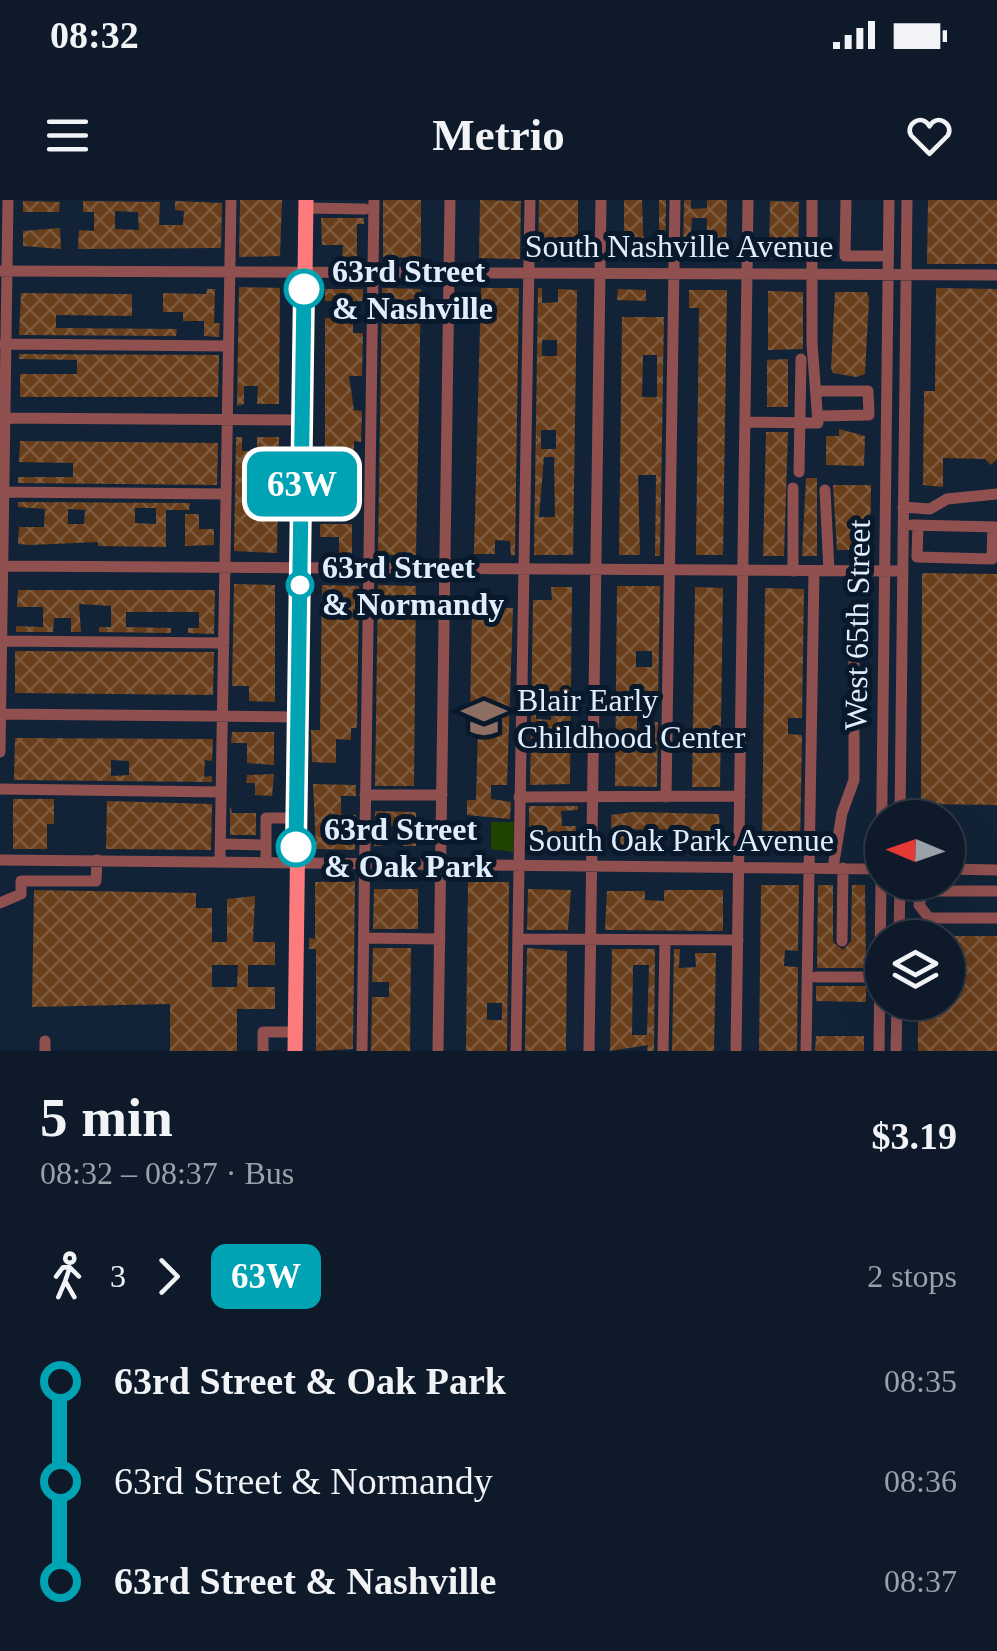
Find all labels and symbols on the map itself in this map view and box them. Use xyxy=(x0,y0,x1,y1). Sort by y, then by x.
street label: South Nashville Avenue xyxy=(525,228,833,264)
place label: 63rd Street & Nashville xyxy=(332,253,493,326)
marker: 63rd Street & Nashville xyxy=(285,270,323,308)
line badge: 63W xyxy=(244,452,360,516)
street label: West 65th Street xyxy=(837,519,877,731)
place label: 63rd Street & Normandy xyxy=(322,549,504,622)
marker: 63rd Street & Normandy xyxy=(287,572,313,598)
place label: Blair Early Childhood Center xyxy=(517,682,746,755)
school or university icon: Blair Early Childhood Center xyxy=(460,694,508,742)
north arrow xyxy=(865,800,965,900)
place label: 63rd Street & Oak Park xyxy=(324,811,493,884)
street label: South Oak Park Avenue xyxy=(528,822,834,858)
marker: 63rd Street & Oak Park xyxy=(277,828,315,866)

